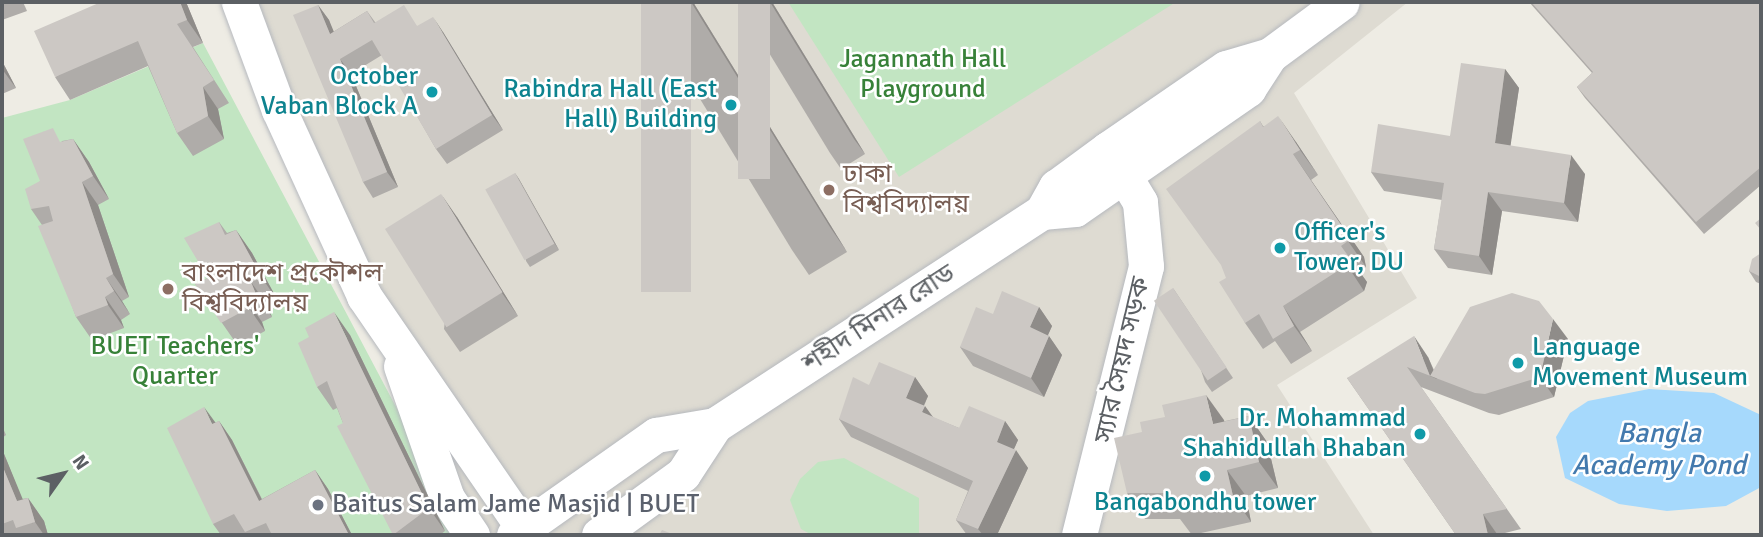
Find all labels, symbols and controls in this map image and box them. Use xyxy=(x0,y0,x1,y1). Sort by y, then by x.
park label: Jagannath Hall Playground xyxy=(840,44,1006,106)
place label: October Vaban Block A xyxy=(261,61,418,122)
place label: Rabindra Hall (East Hall) Building xyxy=(503,74,717,136)
marker: October Vaban Block A xyxy=(424,84,440,100)
marker: Rabindra Hall (East Hall) Building xyxy=(723,97,739,113)
place label: ঢাকা বিশ্ববিদ্যালয় xyxy=(843,159,969,220)
marker: ঢাকা বিশ্ববিদ্যালয় xyxy=(821,182,837,198)
place label: Officer's Tower, DU xyxy=(1294,217,1404,278)
marker: Officer's Tower, DU xyxy=(1272,240,1288,256)
place label: বাংলাদেশ প্রকৌশল বিশ্ববিদ্যালয় xyxy=(182,258,383,320)
street label: শহীদ মিনার রোড xyxy=(797,258,961,380)
street label: স্যার সৈয়দ সড়ক xyxy=(1089,274,1157,446)
marker: বাংলাদেশ প্রকৌশল বিশ্ববিদ্যালয় xyxy=(160,281,176,297)
park label: BUET Teachers' Quarter xyxy=(91,331,259,392)
place label: Language Movement Museum xyxy=(1532,332,1748,394)
marker: Language Movement Museum xyxy=(1510,355,1526,371)
place label: Dr. Mohammad Shahidullah Bhaban xyxy=(1183,403,1406,464)
water label: Bangla Academy Pond xyxy=(1572,416,1746,482)
marker: Dr. Mohammad Shahidullah Bhaban xyxy=(1412,426,1428,442)
north arrow xyxy=(28,439,98,509)
text: N xyxy=(67,450,94,474)
marker: Bangabondhu tower xyxy=(1197,468,1213,484)
place label: Bangabondhu tower xyxy=(1094,487,1316,519)
place label: Baitus Salam Jame Masjid | BUET xyxy=(332,489,699,521)
marker: Baitus Salam Jame Masjid | BUET xyxy=(310,497,326,513)

